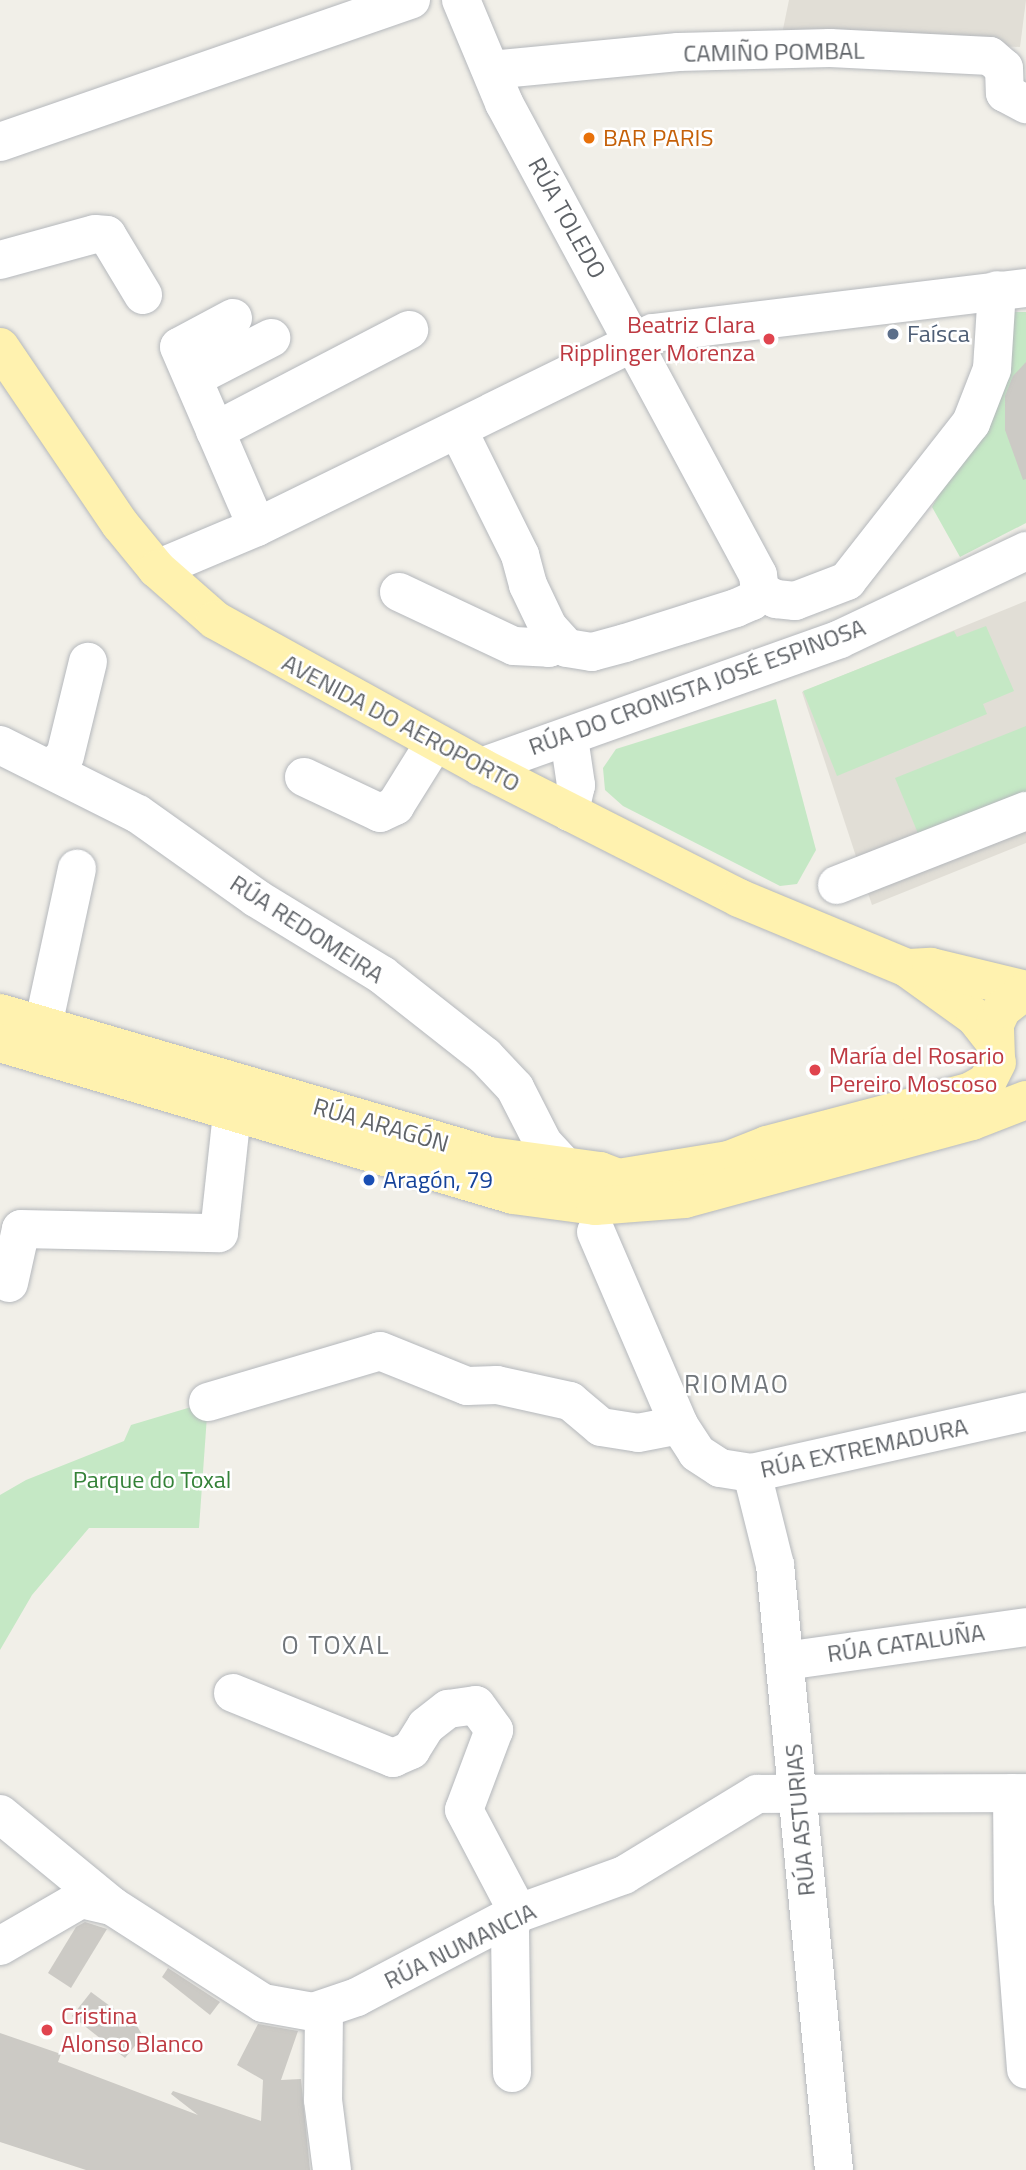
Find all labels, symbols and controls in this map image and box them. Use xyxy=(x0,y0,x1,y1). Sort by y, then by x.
street label: CAMIÑO POMBAL xyxy=(683,36,865,68)
place label: BAR PARIS xyxy=(603,124,713,152)
marker: BAR PARIS xyxy=(581,130,597,146)
street label: RÚA TOLEDO xyxy=(522,153,612,283)
place label: Beatriz Clara Ripplinger Morenza xyxy=(559,311,755,367)
place label: Faísca xyxy=(907,320,970,348)
marker: Faísca xyxy=(885,326,901,342)
marker: Beatriz Clara Ripplinger Morenza xyxy=(761,331,777,347)
street label: RÚA DO CRONISTA JOSÉ ESPINOSA xyxy=(525,613,869,761)
street label: AVENIDA DO AEROPORTO xyxy=(277,648,525,798)
street label: RÚA REDOMEIRA xyxy=(225,869,389,989)
place label: María del Rosario Pereiro Moscoso xyxy=(829,1042,1004,1098)
marker: María del Rosario Pereiro Moscoso xyxy=(807,1062,823,1078)
street label: RÚA ARAGÓN xyxy=(310,1092,452,1158)
place label: Aragón, 79 xyxy=(383,1166,493,1194)
marker: Aragón, 79 xyxy=(361,1172,377,1188)
district label: RIOMAO xyxy=(685,1368,789,1400)
street label: RÚA EXTREMADURA xyxy=(758,1412,970,1484)
park label: Parque do Toxal xyxy=(73,1466,231,1494)
street label: RÚA CATALUÑA xyxy=(825,1618,987,1668)
district label: O TOXAL xyxy=(282,1629,390,1661)
street label: RÚA ASTURIAS xyxy=(779,1743,821,1897)
street label: RÚA NUMANCIA xyxy=(379,1897,541,1995)
place label: Cristina Alonso Blanco xyxy=(61,2002,204,2058)
marker: Cristina Alonso Blanco xyxy=(39,2022,55,2038)

